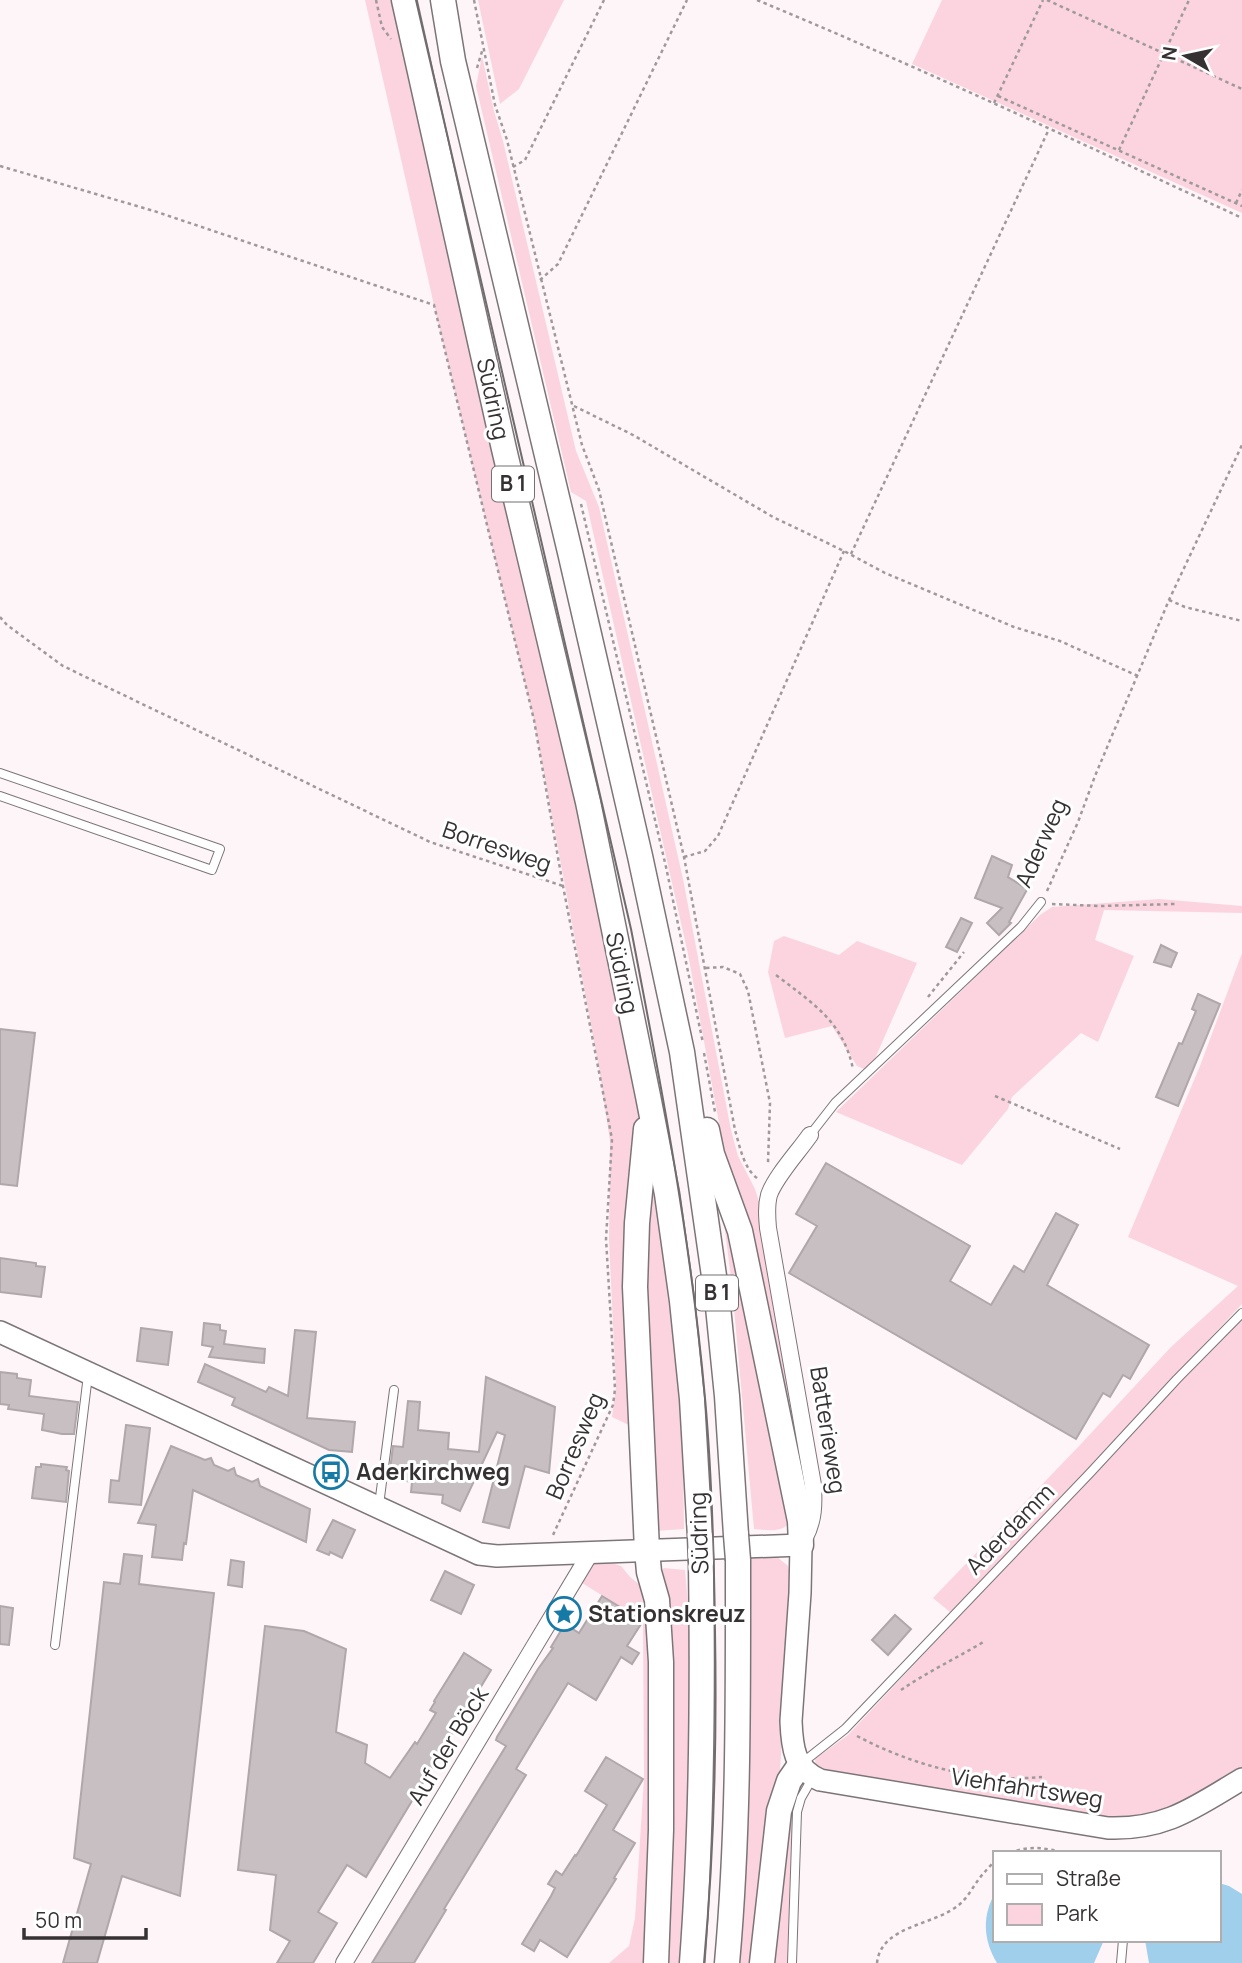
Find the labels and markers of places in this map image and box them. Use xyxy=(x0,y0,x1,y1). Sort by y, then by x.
bus stop icon: Aderkirchweg xyxy=(312,1453,350,1491)
place label: Aderkirchweg xyxy=(356,1455,510,1487)
place icon: Stationskreuz xyxy=(545,1595,583,1633)
place label: Stationskreuz xyxy=(588,1597,746,1629)

